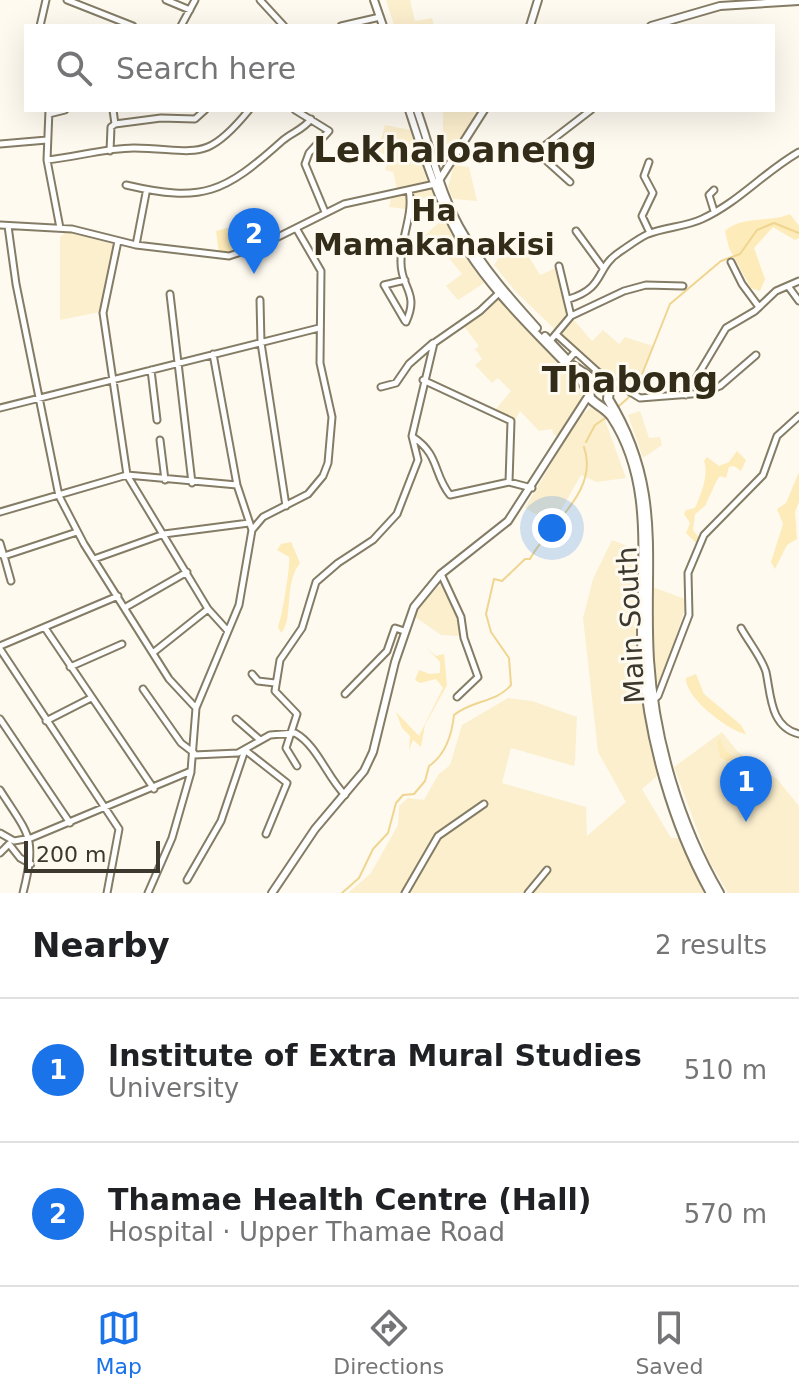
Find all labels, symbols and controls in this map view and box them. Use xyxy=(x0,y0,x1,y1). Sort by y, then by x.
search box xyxy=(24,24,775,112)
icon: search xyxy=(52,46,96,90)
text: Search here xyxy=(116,51,296,86)
district label: Lekhaloaneng xyxy=(313,129,597,170)
district label: Ha Mamakanakisi xyxy=(313,193,555,262)
pin: 2 xyxy=(228,208,280,274)
district label: Thabong xyxy=(542,359,718,400)
your location xyxy=(532,508,572,548)
street label: Main South xyxy=(610,546,652,704)
pin: 1 xyxy=(720,756,772,822)
scale bar xyxy=(24,837,160,873)
text: 200 m xyxy=(36,842,106,867)
text: Nearby xyxy=(32,925,170,965)
text: 2 results xyxy=(655,930,767,960)
text: Institute of Extra Mural Studies xyxy=(108,1038,642,1073)
text: 1 xyxy=(49,1055,67,1085)
text: 510 m xyxy=(684,1055,767,1085)
text: University xyxy=(108,1073,239,1103)
text: Thamae Health Centre (Hall) xyxy=(108,1182,591,1217)
text: 2 xyxy=(49,1199,67,1229)
text: 570 m xyxy=(684,1199,767,1229)
text: Hospital · Upper Thamae Road xyxy=(108,1217,505,1247)
tab: Map xyxy=(96,1306,142,1379)
tab: Directions xyxy=(333,1306,444,1379)
tab: Saved xyxy=(635,1306,703,1379)

